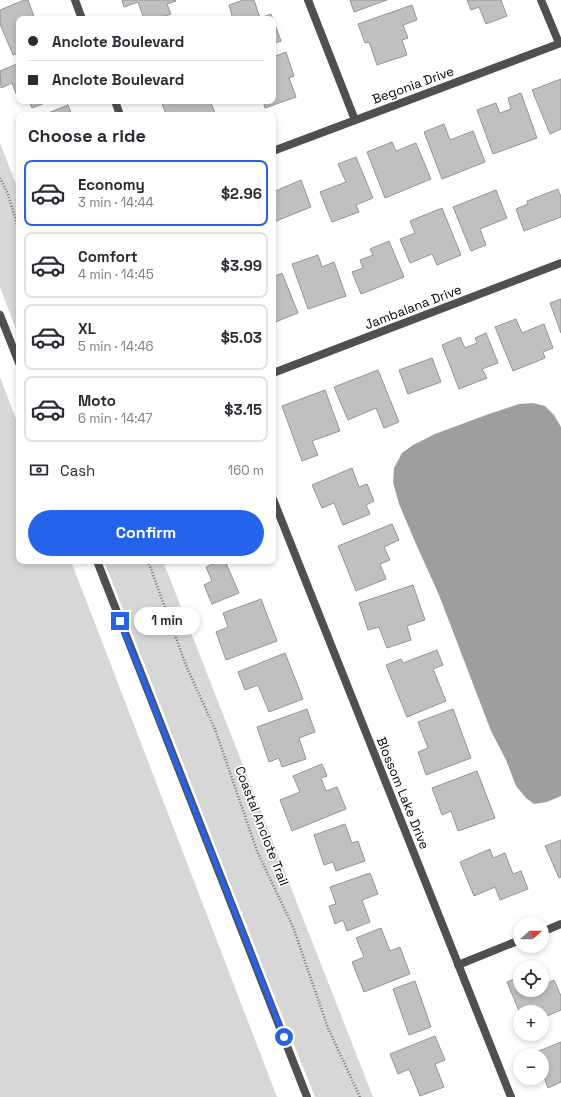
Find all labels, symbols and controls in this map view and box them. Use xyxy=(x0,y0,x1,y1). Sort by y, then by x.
text: Anclote Boulevard xyxy=(52,32,184,51)
street label: Begonia Drive xyxy=(370,62,456,108)
text: Anclote Boulevard xyxy=(52,70,184,89)
text: Choose a ride xyxy=(28,124,146,147)
icon: car xyxy=(30,175,66,211)
text: Economy xyxy=(78,175,145,194)
text: $2.96 xyxy=(221,184,262,203)
text: 3 min · 14:44 xyxy=(78,194,154,211)
icon: car xyxy=(30,247,66,283)
text: Comfort xyxy=(78,247,138,266)
text: $3.99 xyxy=(221,256,262,275)
text: 4 min · 14:45 xyxy=(78,266,154,283)
street label: Jambalana Drive xyxy=(362,281,464,333)
icon: car xyxy=(30,319,66,355)
text: XL xyxy=(78,319,96,338)
text: $5.03 xyxy=(221,328,262,347)
text: 5 min · 14:46 xyxy=(78,338,154,355)
icon: car xyxy=(30,391,66,427)
text: Moto xyxy=(78,391,116,410)
text: $3.15 xyxy=(224,400,262,419)
text: 6 min · 14:47 xyxy=(78,410,153,427)
icon: cash xyxy=(28,459,50,481)
text: Cash xyxy=(60,461,95,480)
text: 160 m xyxy=(228,462,264,479)
button: Confirm xyxy=(28,510,264,556)
callout: 1 min xyxy=(134,607,200,635)
route end xyxy=(111,612,129,630)
text: 1 min xyxy=(151,612,183,629)
street label: Blossom Lake Drive xyxy=(373,734,433,852)
street label: Coastal Anclote Trail xyxy=(231,764,293,888)
north arrow xyxy=(513,917,549,953)
map controls xyxy=(513,917,549,1085)
button: locate xyxy=(513,961,549,997)
button: + xyxy=(513,1005,549,1041)
route start xyxy=(275,1028,293,1046)
button: − xyxy=(513,1049,549,1085)

